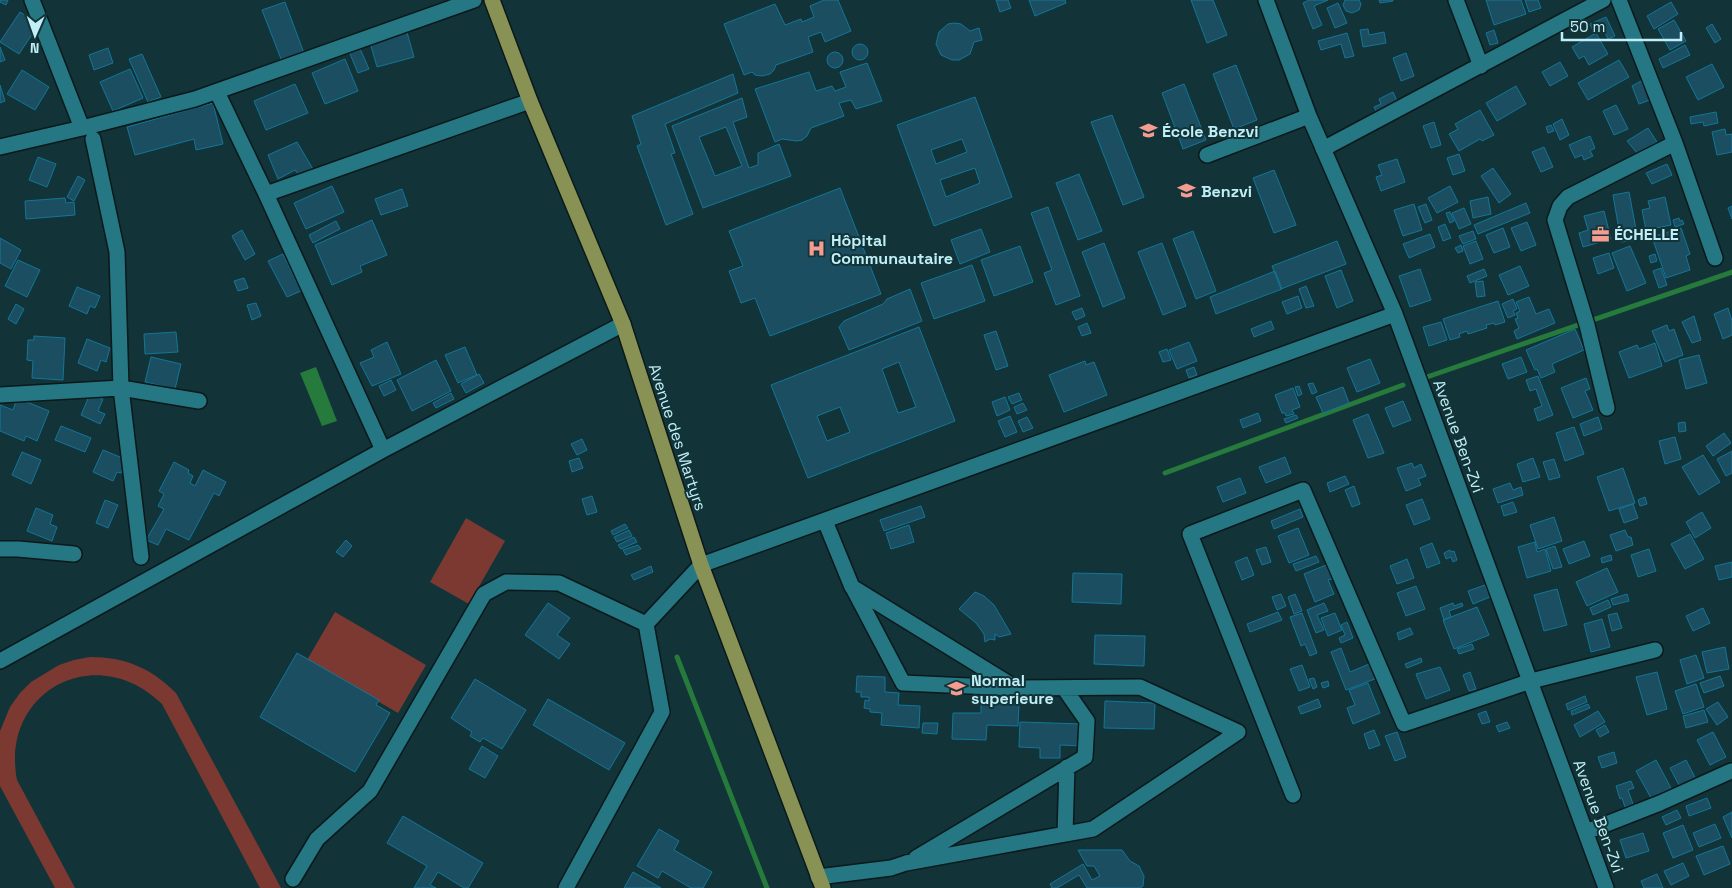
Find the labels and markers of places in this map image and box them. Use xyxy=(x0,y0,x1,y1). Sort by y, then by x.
school or university icon: École Benzvi xyxy=(1138,121,1158,141)
place label: École Benzvi xyxy=(1162,121,1259,142)
school or university icon: Benzvi xyxy=(1177,181,1197,201)
place label: Benzvi xyxy=(1201,181,1252,202)
office icon: ÉCHELLE xyxy=(1590,224,1610,244)
place label: ÉCHELLE xyxy=(1614,224,1679,245)
place label: Hôpital Communautaire xyxy=(831,230,953,269)
hospital icon: Hôpital Communautaire xyxy=(807,239,827,259)
place label: Normal superieure xyxy=(971,670,1054,709)
school or university icon: Normal superieure xyxy=(947,679,967,699)

